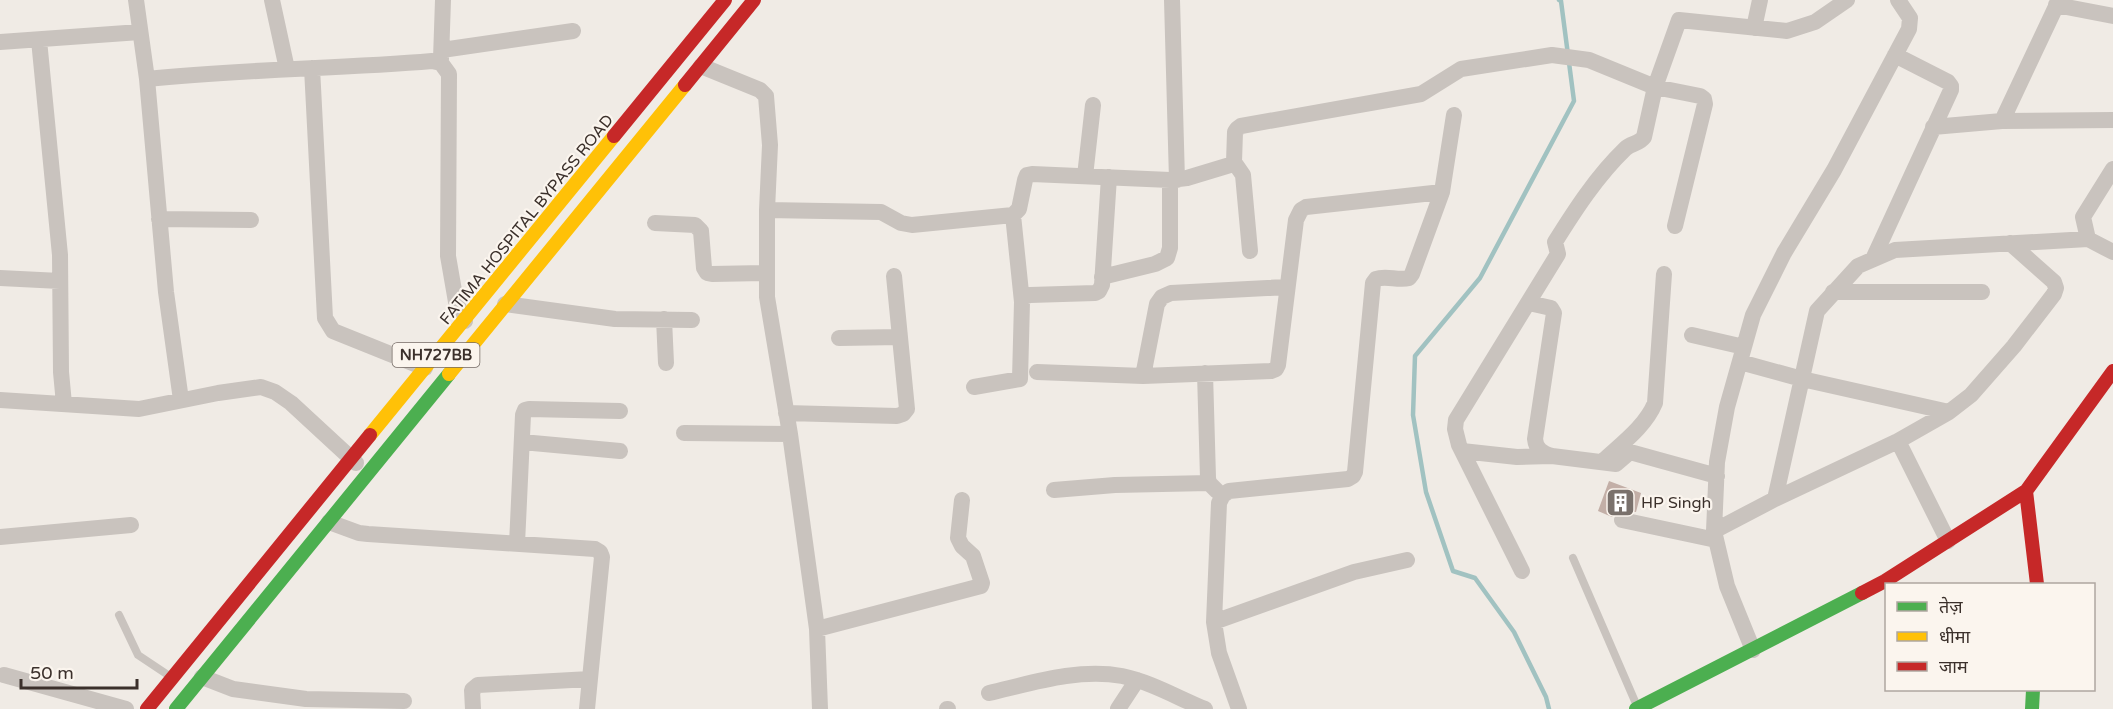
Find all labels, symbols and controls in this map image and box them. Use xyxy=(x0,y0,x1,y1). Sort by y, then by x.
street label: FATIMA HOSPITAL BYPASS ROAD xyxy=(436,110,618,329)
road number: NH727BB xyxy=(392,343,480,367)
building icon: HP Singh xyxy=(1604,486,1636,518)
place label: HP Singh xyxy=(1641,493,1711,513)
legend xyxy=(1885,583,2095,691)
text: तेज़ xyxy=(1939,596,1963,618)
text: धीमा xyxy=(1939,626,1970,648)
scale bar xyxy=(21,652,136,690)
text: जाम xyxy=(1939,656,1969,678)
text: 50 m xyxy=(30,662,74,684)

